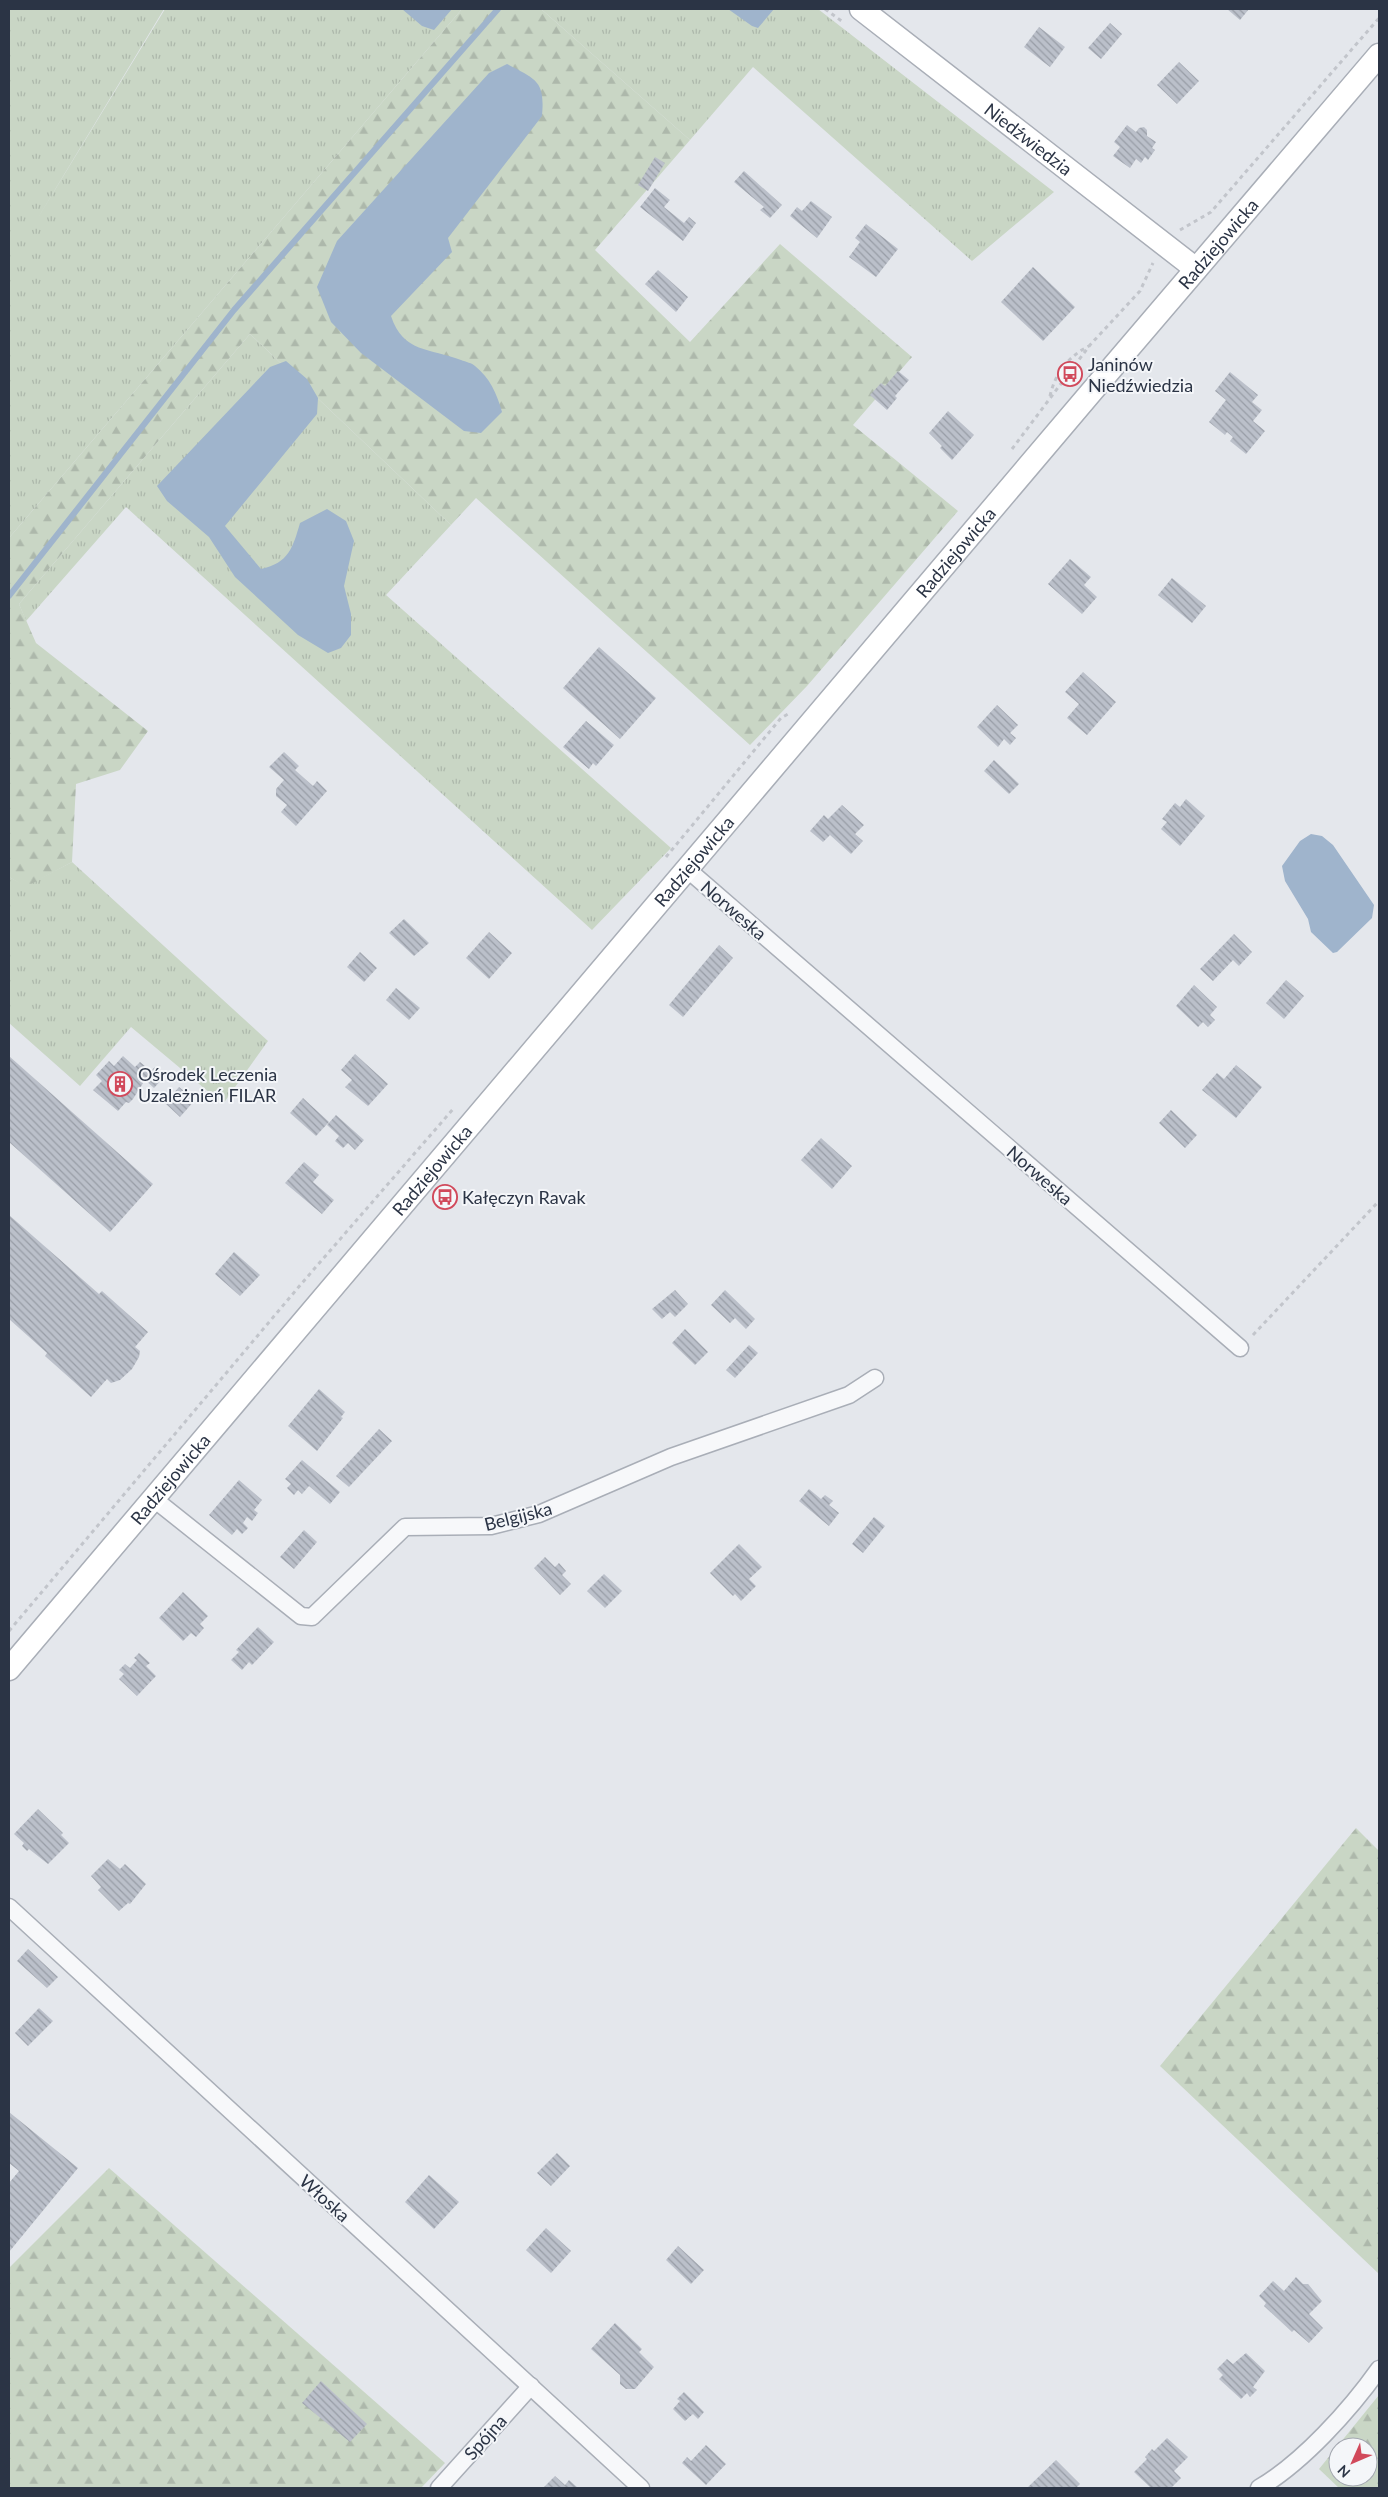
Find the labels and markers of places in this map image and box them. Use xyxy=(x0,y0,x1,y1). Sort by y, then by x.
place label: Janinów Niedźwiedzia xyxy=(1088,353,1193,396)
bus stop icon: Janinów Niedźwiedzia xyxy=(1057,361,1083,387)
place label: Ośrodek Leczenia Uzależnień FILAR xyxy=(138,1063,277,1106)
building icon: Ośrodek Leczenia Uzależnień FILAR xyxy=(107,1071,133,1097)
bus stop icon: Kałęczyn Ravak xyxy=(432,1184,458,1210)
place label: Kałęczyn Ravak xyxy=(462,1186,586,1208)

